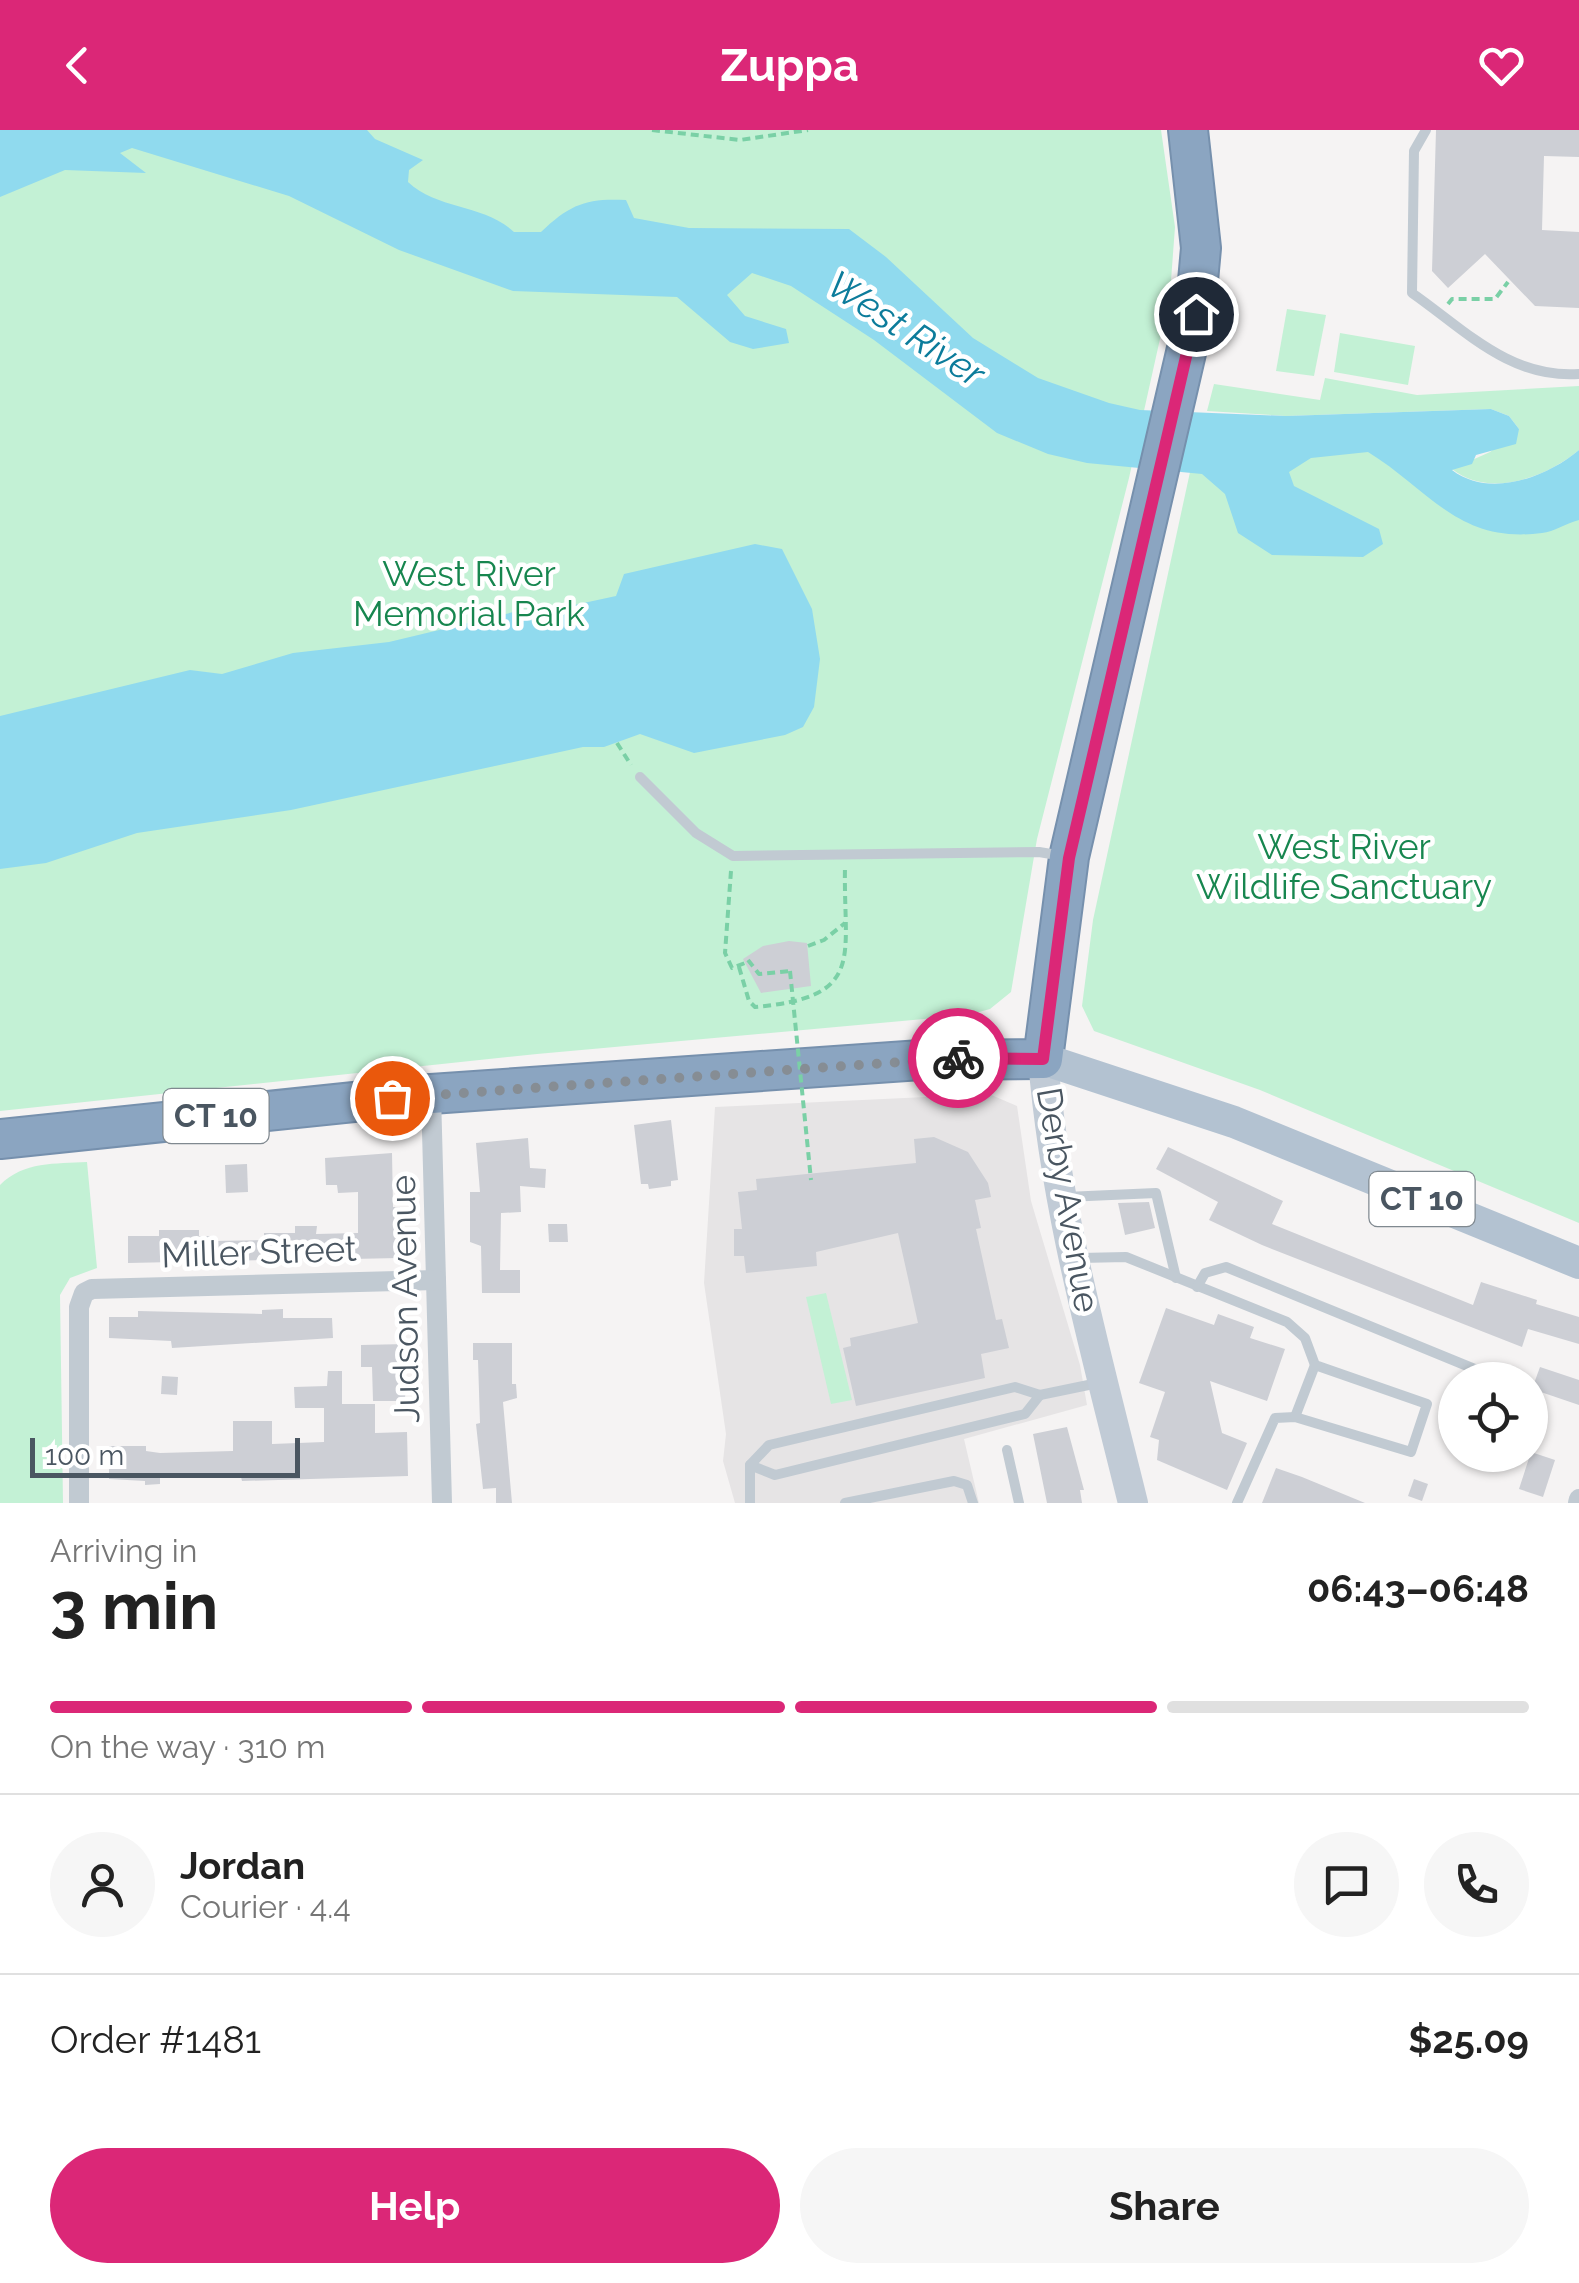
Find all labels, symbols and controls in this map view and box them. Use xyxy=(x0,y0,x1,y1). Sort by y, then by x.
icon: back xyxy=(50,38,105,93)
icon: heart xyxy=(1474,38,1529,93)
text: Zuppa xyxy=(720,39,859,92)
water label: West River xyxy=(819,261,995,397)
pin xyxy=(1154,272,1239,357)
icon: home xyxy=(1169,287,1224,342)
park label: West River Memorial Park xyxy=(353,553,585,634)
park label: West River Wildlife Sanctuary xyxy=(1196,826,1492,907)
courier xyxy=(908,1008,1008,1108)
icon: bike xyxy=(931,1031,986,1086)
pin xyxy=(350,1056,435,1141)
icon: bag xyxy=(365,1071,420,1126)
street label: Derby Avenue xyxy=(1029,1084,1108,1316)
road number: CT 10 xyxy=(164,1089,268,1143)
road number: CT 10 xyxy=(1370,1172,1474,1226)
street label: Judson Avenue xyxy=(382,1175,427,1423)
street label: Miller Street xyxy=(161,1228,358,1275)
map controls xyxy=(1438,1362,1548,1472)
button: locate xyxy=(1438,1362,1548,1472)
scale bar xyxy=(30,1433,300,1478)
text: 100 m xyxy=(45,1439,124,1472)
text: Arriving in xyxy=(50,1532,197,1569)
text: 06:43–06:48 xyxy=(1307,1566,1529,1611)
text: 3 min xyxy=(50,1568,218,1644)
text: On the way · 310 m xyxy=(50,1728,326,1765)
button: person xyxy=(50,1832,155,1937)
button: chat xyxy=(1294,1832,1399,1937)
button: phone xyxy=(1424,1832,1529,1937)
text: Jordan xyxy=(180,1843,305,1888)
text: Courier · 4.4 xyxy=(180,1888,351,1925)
text: Order #1481 xyxy=(50,2017,261,2062)
text: $25.09 xyxy=(1408,2017,1529,2062)
button: Help xyxy=(50,2148,780,2263)
button: Share xyxy=(800,2148,1529,2263)

